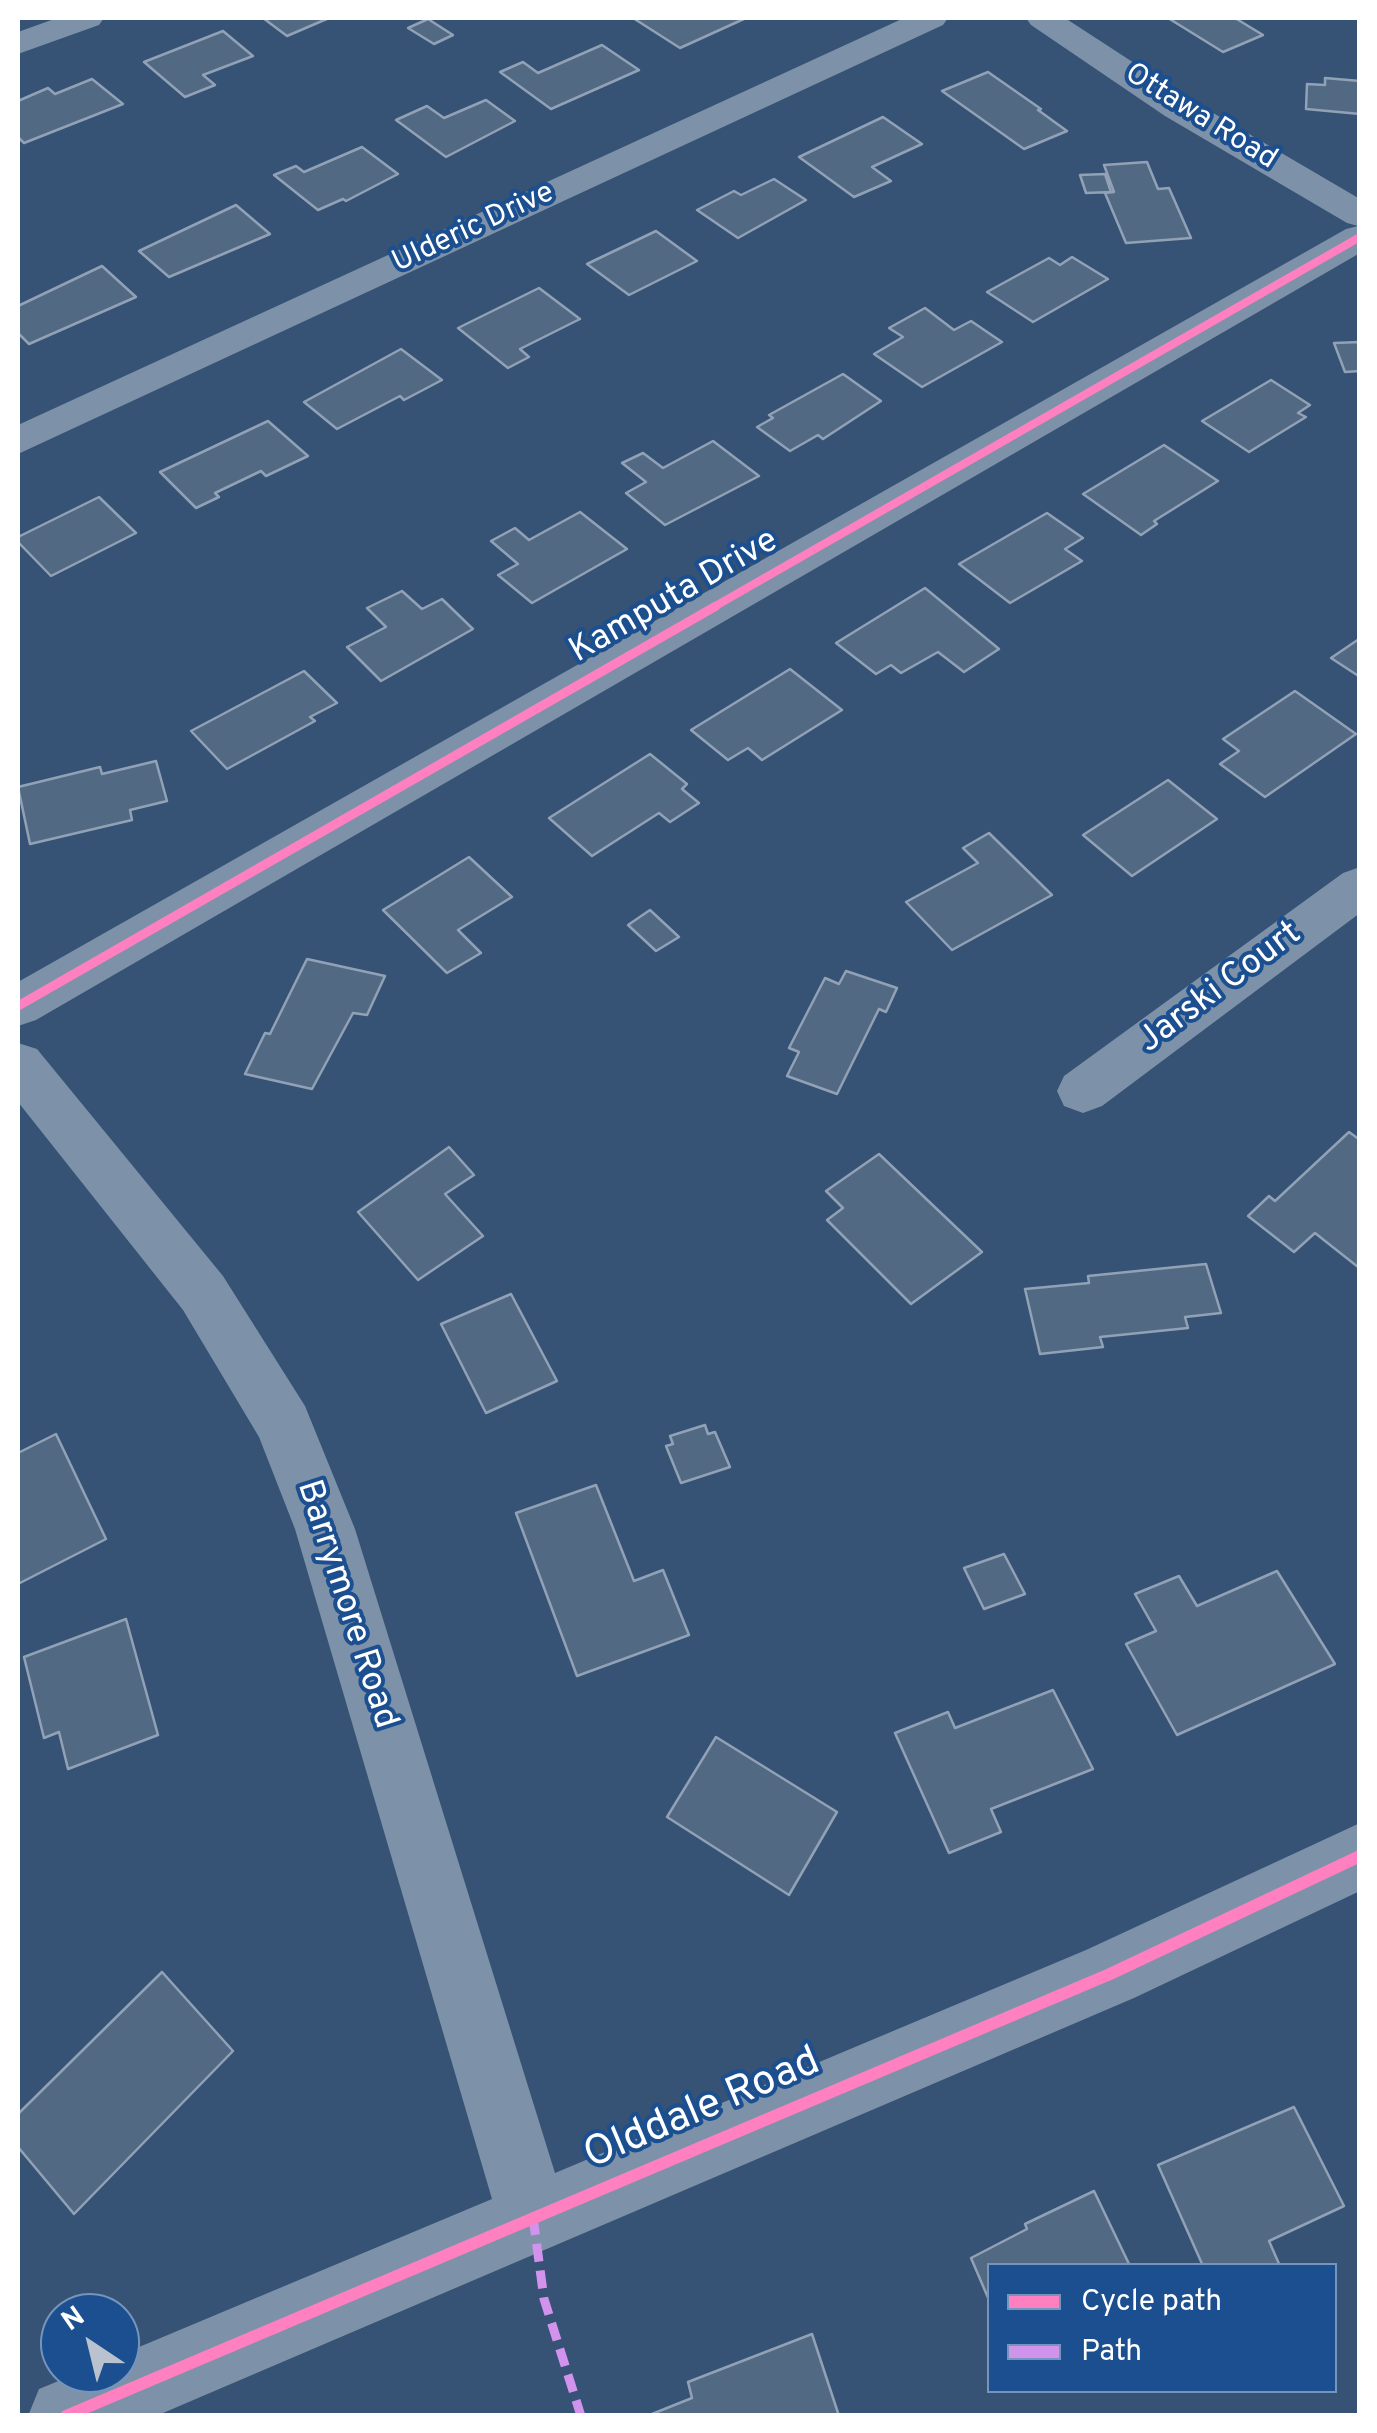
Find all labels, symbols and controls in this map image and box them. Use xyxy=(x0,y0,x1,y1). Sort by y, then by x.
street label: Ottawa Road xyxy=(1117,57,1283,179)
street label: Ulderic Drive xyxy=(388,176,560,282)
street label: Kamputa Drive xyxy=(563,521,787,675)
street label: Jarski Court xyxy=(1131,914,1311,1064)
street label: Barrymore Road xyxy=(285,1475,405,1735)
street label: Olddale Road xyxy=(577,2039,829,2183)
legend xyxy=(987,2263,1337,2393)
text: Cycle path xyxy=(1081,2284,1222,2321)
north arrow xyxy=(40,2293,140,2393)
text: N xyxy=(55,2300,92,2341)
text: Path xyxy=(1081,2334,1142,2371)

